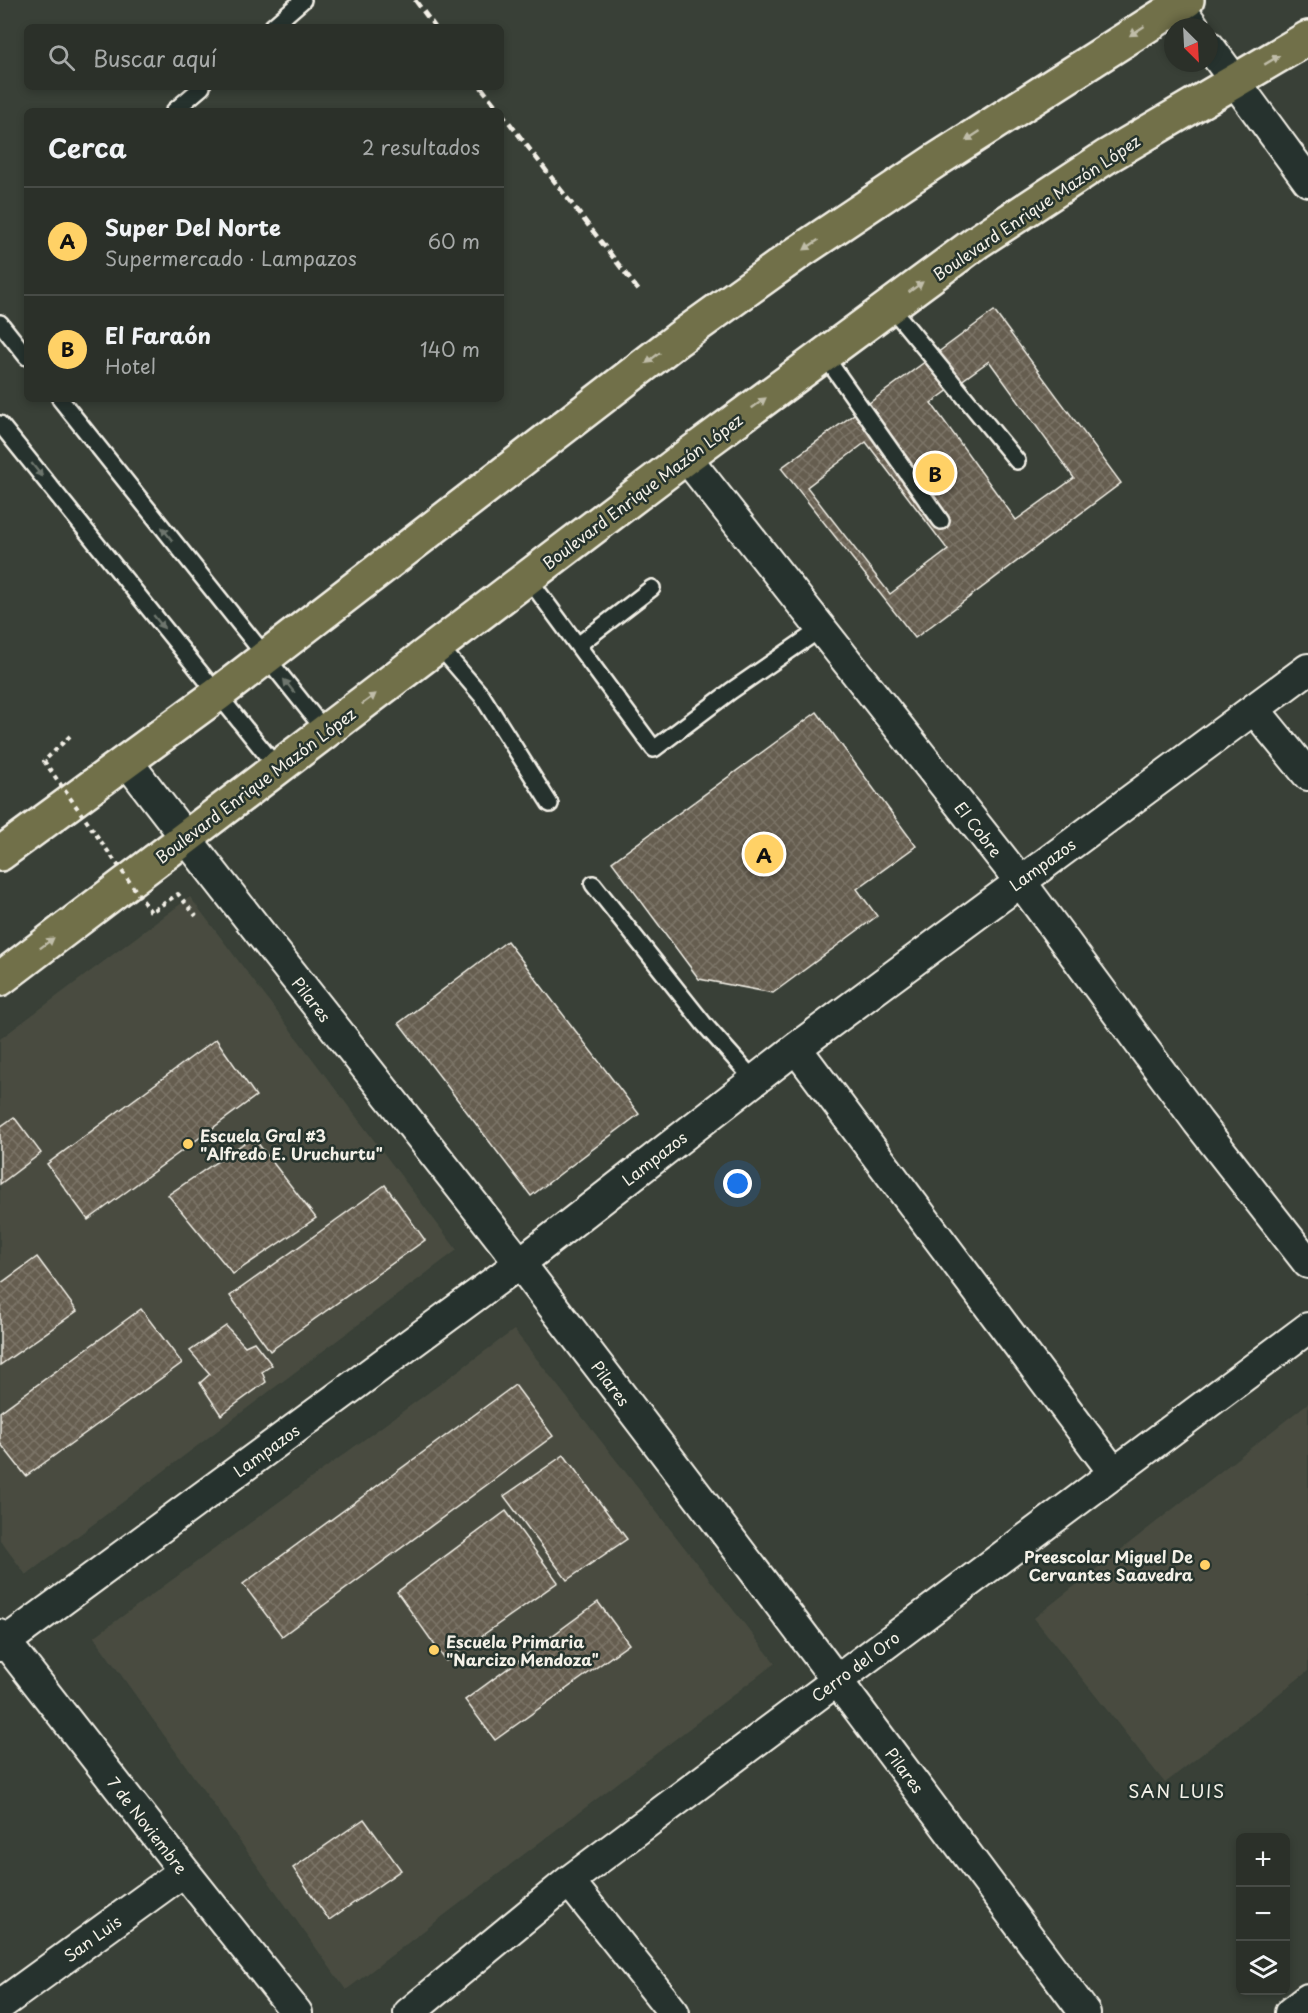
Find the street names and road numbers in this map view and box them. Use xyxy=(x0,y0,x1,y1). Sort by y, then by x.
street label: Boulevard Enrique Mazón López xyxy=(928,128,1145,286)
street label: Boulevard Enrique Mazón López xyxy=(537,407,748,574)
street label: Boulevard Enrique Mazón López xyxy=(150,701,361,868)
street label: El Cobre xyxy=(950,796,1009,862)
street label: Lampazos xyxy=(1004,832,1080,896)
street label: Pilares xyxy=(287,971,337,1027)
street label: Lampazos xyxy=(616,1125,692,1191)
street label: Pilares xyxy=(586,1355,636,1411)
street label: Lampazos xyxy=(228,1418,304,1482)
street label: Cerro del Oro xyxy=(806,1625,904,1707)
street label: Pilares xyxy=(880,1742,930,1798)
street label: 7 de Noviembre xyxy=(102,1771,194,1879)
street label: San Luis xyxy=(58,1909,126,1967)

